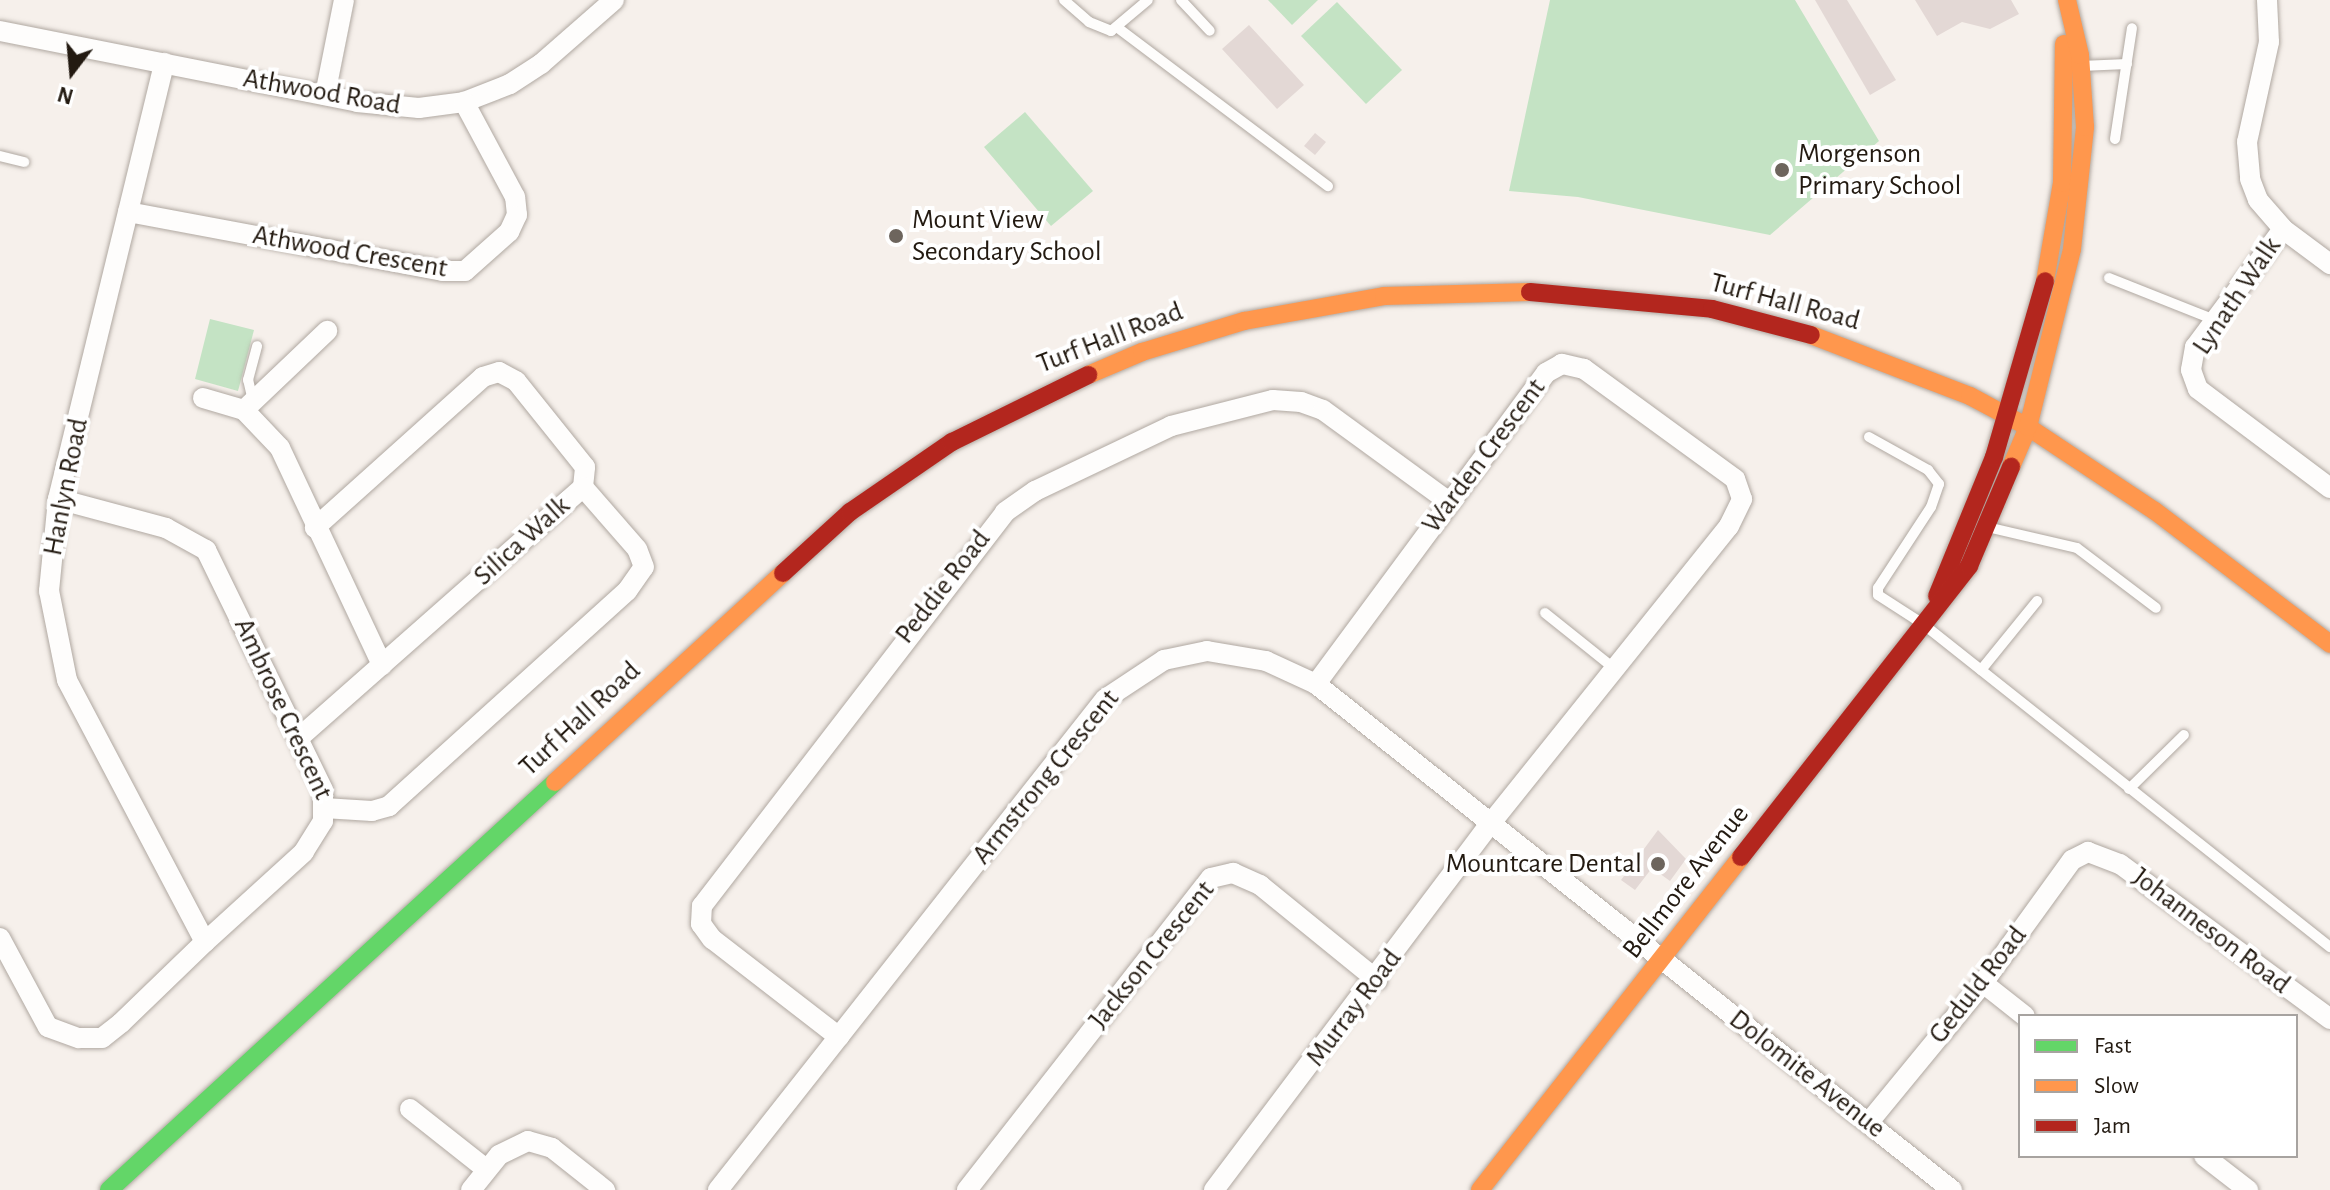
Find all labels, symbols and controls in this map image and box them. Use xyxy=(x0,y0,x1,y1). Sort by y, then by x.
north arrow xyxy=(32,32,112,112)
street label: Athwood Road xyxy=(241,62,403,122)
text: N xyxy=(55,82,76,108)
place label: Morgenson Primary School xyxy=(1798,137,1961,203)
marker: Morgenson Primary School xyxy=(1773,161,1791,179)
place label: Mount View Secondary School xyxy=(912,203,1102,269)
street label: Athwood Crescent xyxy=(250,218,450,286)
marker: Mount View Secondary School xyxy=(887,227,905,245)
street label: Lynath Walk xyxy=(2185,231,2289,361)
street label: Turf Hall Road xyxy=(1707,266,1863,338)
street label: Turf Hall Road xyxy=(1032,295,1188,381)
street label: Warden Crescent xyxy=(1415,372,1553,540)
street label: Hanlyn Road xyxy=(36,415,96,559)
street label: Silica Walk xyxy=(467,489,577,593)
street label: Peddie Road xyxy=(888,523,998,651)
street label: Ambrose Crescent xyxy=(226,613,340,805)
street label: Turf Hall Road xyxy=(512,654,648,784)
street label: Armstrong Crescent xyxy=(965,683,1127,871)
street label: Bellmore Avenue xyxy=(1616,799,1756,965)
place label: Mountcare Dental xyxy=(1446,847,1642,881)
marker: Mountcare Dental xyxy=(1649,855,1667,873)
street label: Johanneson Road xyxy=(2125,861,2297,1001)
street label: Jackson Crescent xyxy=(1082,874,1222,1036)
street label: Geduld Road xyxy=(1922,920,2034,1050)
street label: Murray Road xyxy=(1299,943,1409,1073)
street label: Dolomite Avenue xyxy=(1722,1003,1892,1145)
legend xyxy=(2018,1014,2298,1158)
text: Fast xyxy=(2094,1034,2131,1058)
text: Slow xyxy=(2094,1074,2139,1098)
text: Jam xyxy=(2094,1114,2131,1138)

